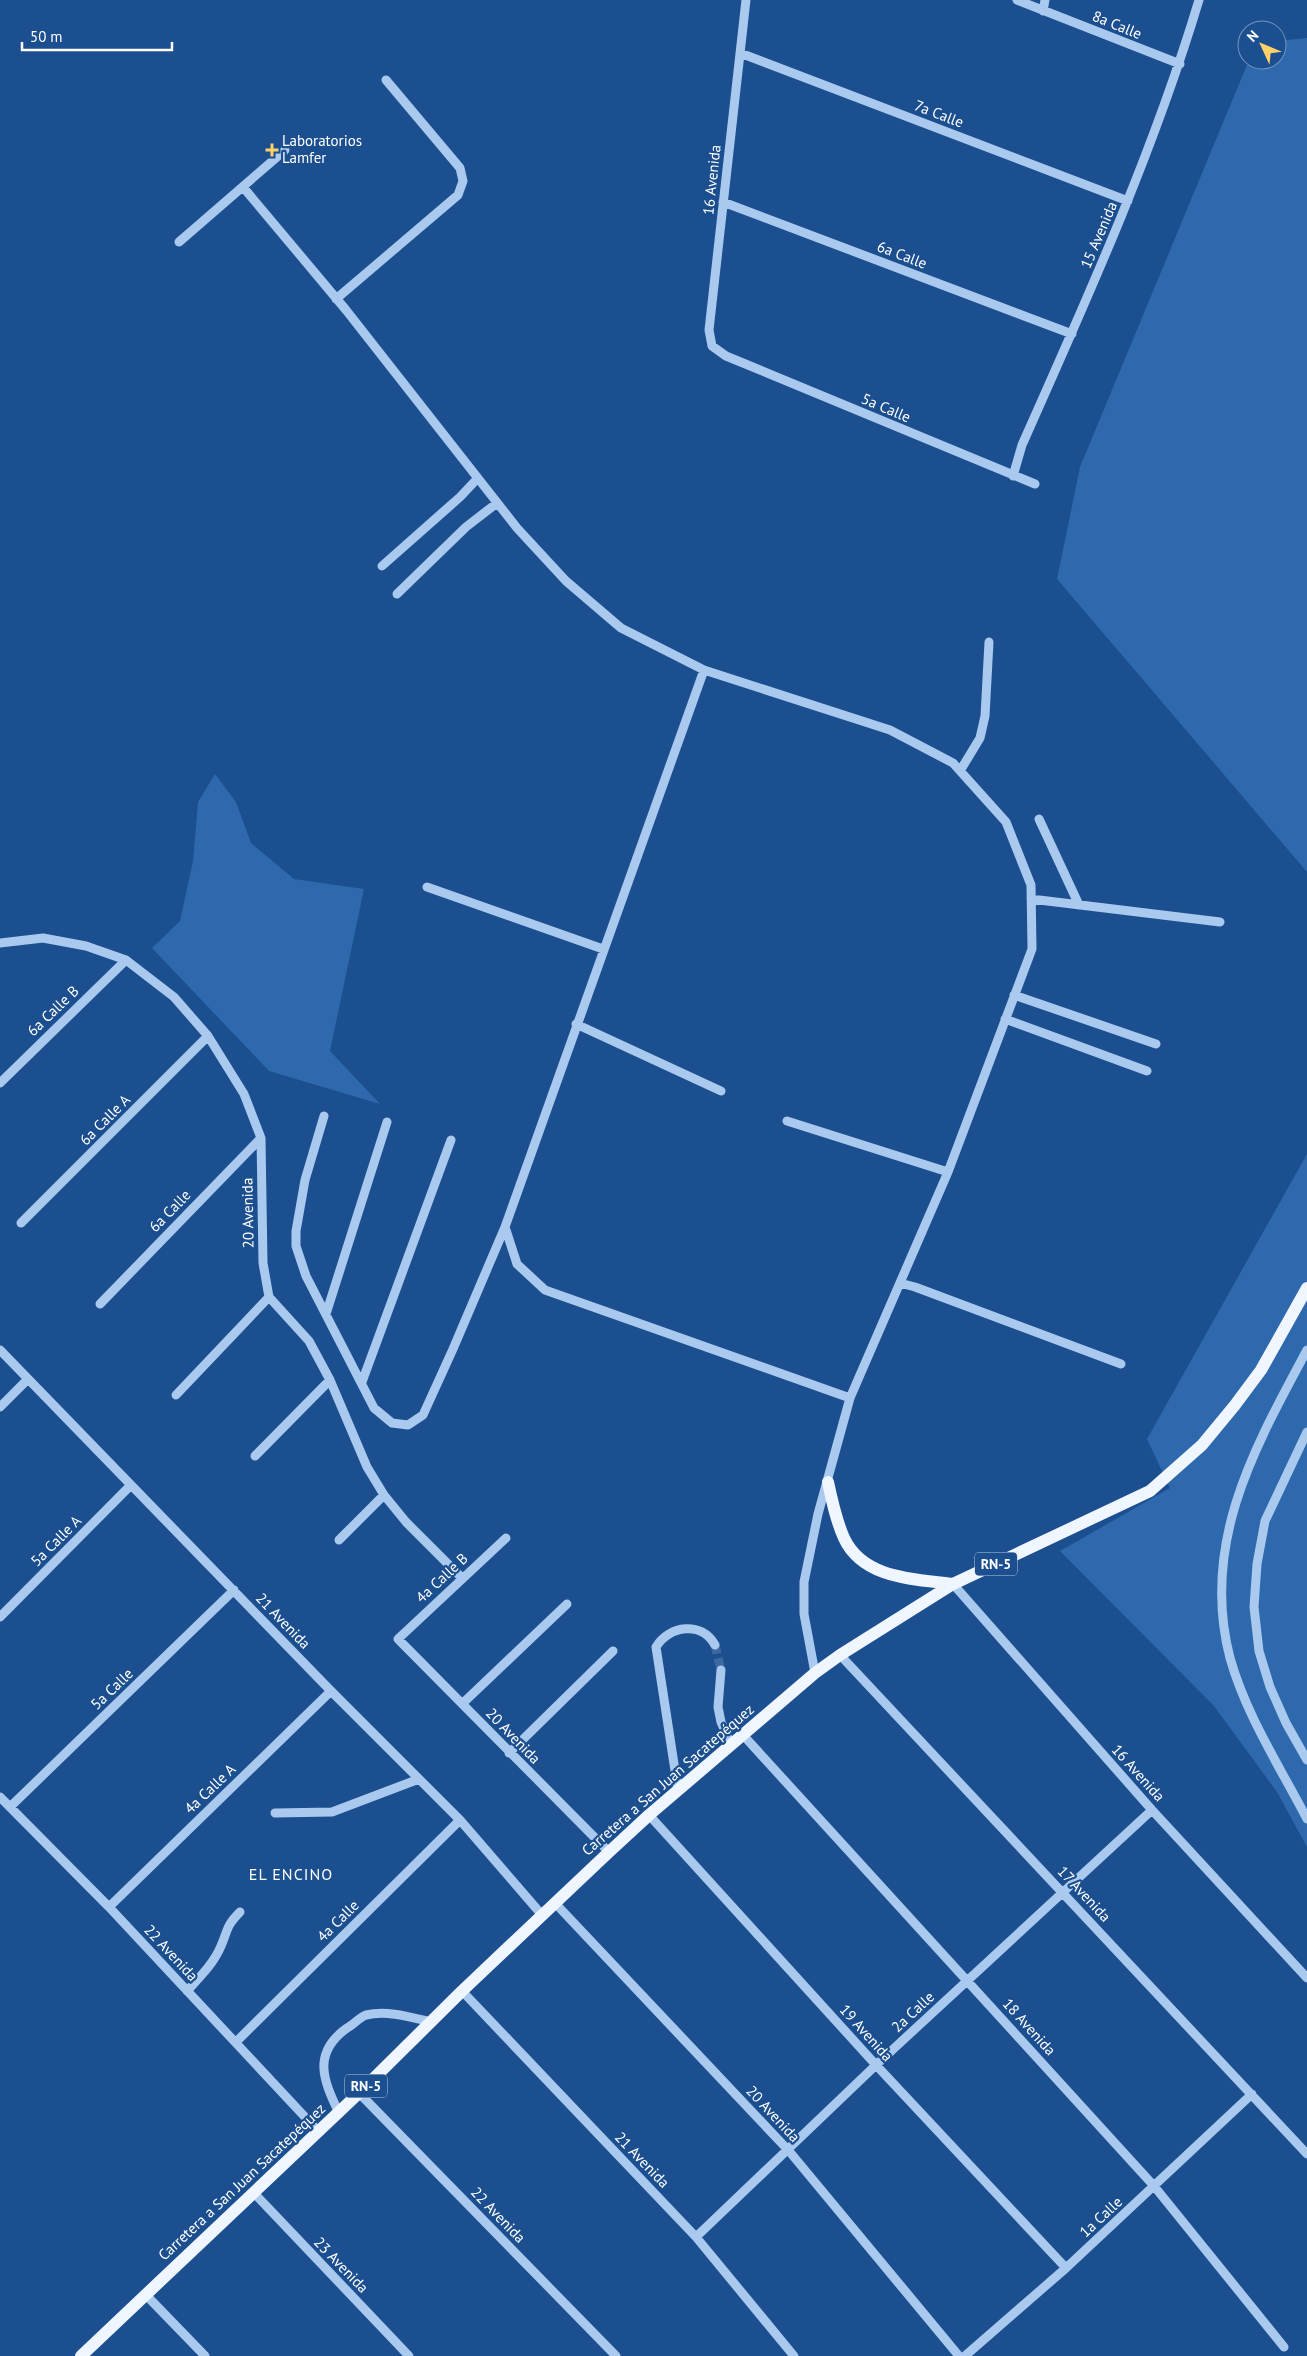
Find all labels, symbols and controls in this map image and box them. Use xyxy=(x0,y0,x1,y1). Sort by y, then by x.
street label: 8a Calle xyxy=(1090,6,1145,43)
scale bar xyxy=(22,20,172,52)
north arrow xyxy=(1237,20,1287,70)
text: N xyxy=(1243,26,1262,46)
text: 50 m xyxy=(30,27,63,46)
street label: 7a Calle xyxy=(912,96,966,132)
place label: Laboratorios Lamfer xyxy=(282,131,362,167)
marker: Laboratorios Lamfer xyxy=(266,144,278,156)
street label: 16 Avenida xyxy=(698,144,725,216)
street label: 15 Avenida xyxy=(1076,199,1121,271)
street label: 6a Calle xyxy=(875,236,930,273)
street label: 5a Calle xyxy=(859,389,914,426)
street label: 6a Calle B xyxy=(23,981,82,1040)
street label: 6a Calle A xyxy=(75,1090,134,1149)
street label: 20 Avenida xyxy=(237,1178,258,1248)
street label: 6a Calle xyxy=(145,1185,194,1236)
street label: 5a Calle A xyxy=(26,1511,85,1570)
street label: 4a Calle B xyxy=(412,1549,472,1607)
road number: RN-5 xyxy=(975,1552,1017,1576)
street label: 21 Avenida xyxy=(252,1589,315,1653)
street label: 5a Calle xyxy=(86,1664,137,1713)
street label: Carretera a San Juan Sacatepéquez xyxy=(578,1700,758,1860)
street label: 20 Avenida xyxy=(482,1704,545,1768)
street label: 16 Avenida xyxy=(1108,1740,1169,1805)
street label: 4a Calle A xyxy=(180,1759,239,1818)
street label: 17 Avenida xyxy=(1054,1862,1115,1926)
district label: EL ENCINO xyxy=(249,1864,333,1884)
street label: 4a Calle xyxy=(313,1896,363,1946)
street label: 22 Avenida xyxy=(140,1920,202,1985)
street label: 2a Calle xyxy=(887,1987,938,2036)
street label: 18 Avenida xyxy=(999,1994,1060,2059)
street label: 19 Avenida xyxy=(836,2000,897,2065)
road number: RN-5 xyxy=(345,2074,387,2098)
street label: 20 Avenida xyxy=(742,2081,804,2146)
street label: Carretera a San Juan Sacatepéquez xyxy=(154,2099,329,2264)
street label: 21 Avenida xyxy=(611,2128,674,2192)
street label: 22 Avenida xyxy=(467,2183,530,2247)
street label: 1a Calle xyxy=(1075,2192,1126,2241)
street label: 23 Avenida xyxy=(310,2233,373,2297)

